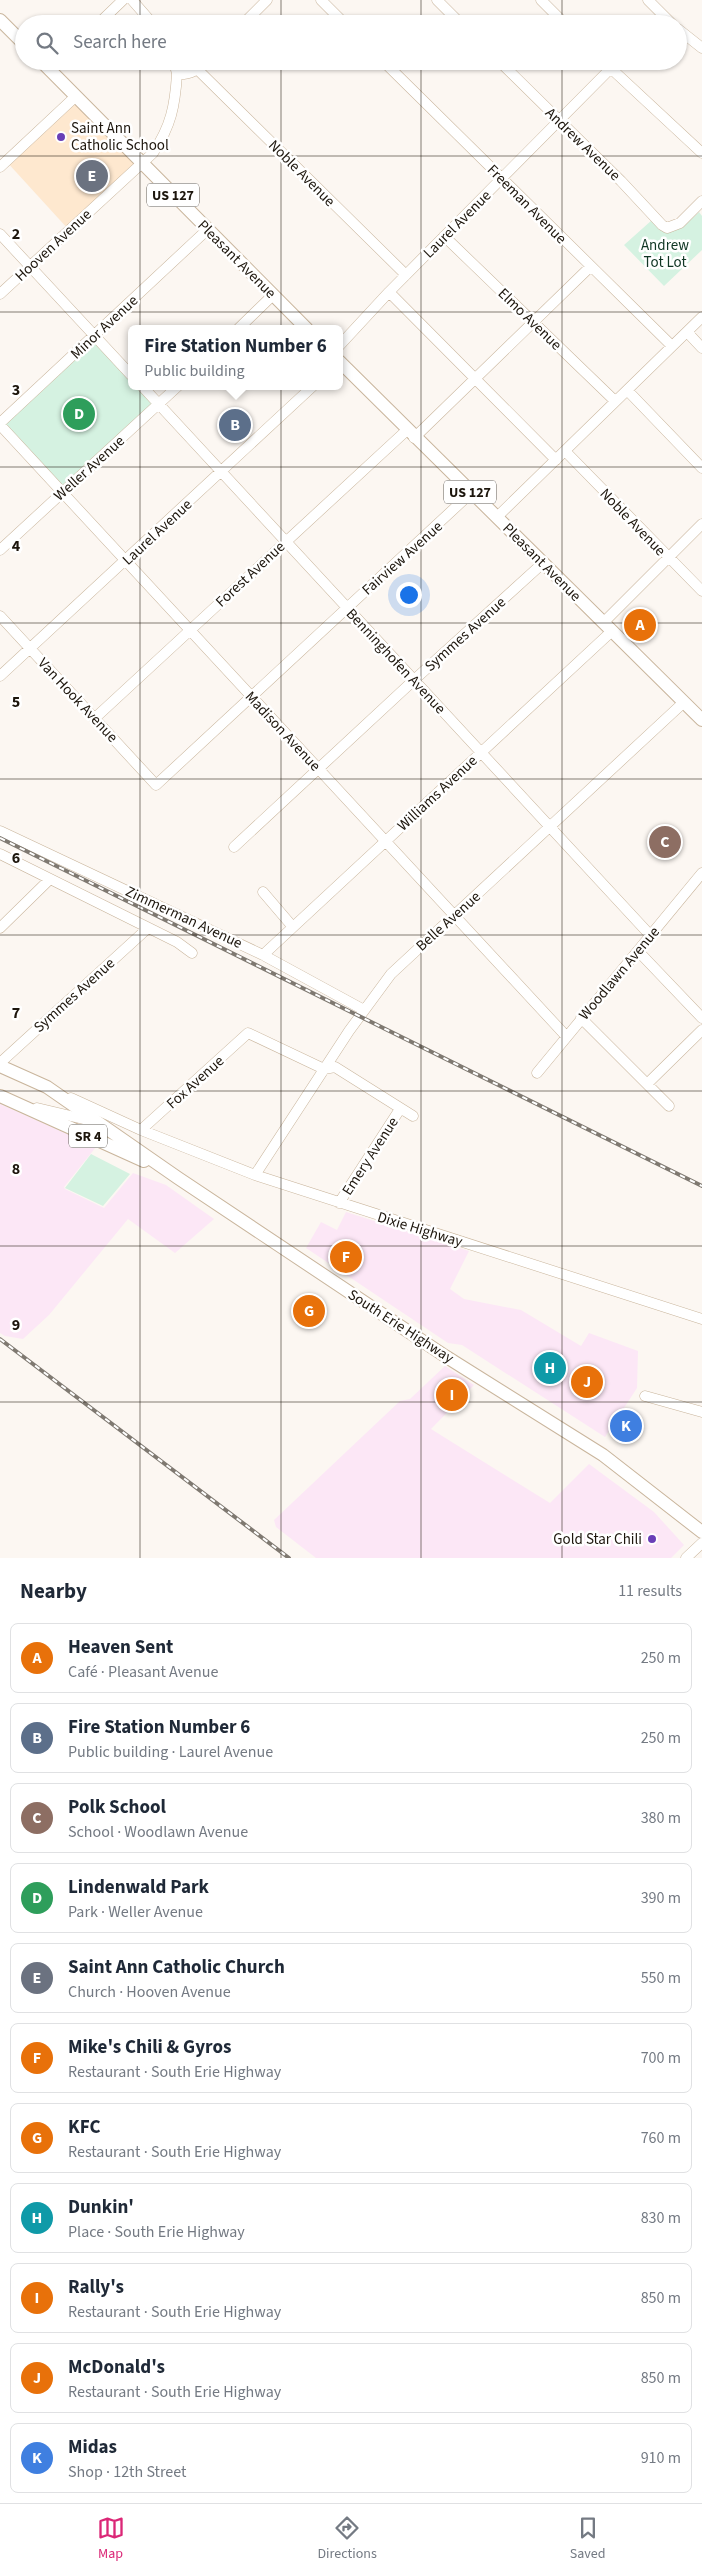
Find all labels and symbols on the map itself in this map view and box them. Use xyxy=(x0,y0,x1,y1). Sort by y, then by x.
street label: Andrew Avenue xyxy=(540,103,625,186)
place label: Saint Ann Catholic School xyxy=(71,118,169,156)
marker: Saint Ann Catholic School xyxy=(55,131,67,143)
street label: Noble Avenue xyxy=(264,135,340,211)
pin: E xyxy=(76,157,108,195)
street label: Freeman Avenue xyxy=(482,160,571,249)
road number: US 127 xyxy=(147,184,199,206)
street label: Laurel Avenue xyxy=(419,186,496,263)
street label: Hooven Avenue xyxy=(10,204,96,286)
street label: Pleasant Avenue xyxy=(193,215,281,303)
text: 2 xyxy=(12,223,20,245)
park label: Andrew Tot Lot xyxy=(641,235,689,273)
street label: Elmo Avenue xyxy=(493,283,566,355)
street label: Minor Avenue xyxy=(66,291,143,364)
text: 3 xyxy=(12,379,20,401)
pin: D xyxy=(63,395,95,433)
pin: B xyxy=(219,406,251,444)
street label: Weller Avenue xyxy=(49,431,129,506)
road number: US 127 xyxy=(444,481,496,504)
street label: Noble Avenue xyxy=(595,484,670,561)
street label: Laurel Avenue xyxy=(118,494,197,570)
street label: Fairview Avenue xyxy=(357,516,447,600)
street label: Pleasant Avenue xyxy=(498,518,586,606)
text: 4 xyxy=(12,535,21,557)
street label: Forest Avenue xyxy=(211,537,290,612)
your location xyxy=(396,582,422,608)
street label: Symmes Avenue xyxy=(420,592,511,677)
street label: Benninghofen Avenue xyxy=(341,604,450,719)
pin: A xyxy=(624,606,656,644)
street label: Van Hook Avenue xyxy=(33,653,122,747)
street label: Madison Avenue xyxy=(240,687,325,776)
text: 5 xyxy=(12,691,20,713)
street label: Williams Avenue xyxy=(393,751,482,836)
pin: C xyxy=(649,823,681,861)
text: 6 xyxy=(12,847,20,869)
street label: Zimmerman Avenue xyxy=(122,881,246,954)
street label: Belle Avenue xyxy=(411,887,485,956)
street label: Woodlawn Avenue xyxy=(574,922,665,1024)
street label: Symmes Avenue xyxy=(29,953,120,1038)
text: 7 xyxy=(12,1002,20,1024)
street label: Fox Avenue xyxy=(162,1051,229,1114)
street label: Emery Avenue xyxy=(337,1113,404,1200)
road number: SR 4 xyxy=(69,1124,107,1148)
text: 8 xyxy=(12,1158,20,1180)
street label: Dixie Highway xyxy=(375,1207,465,1252)
pin: F xyxy=(330,1238,362,1276)
street label: South Erie Highway xyxy=(344,1284,458,1368)
pin: G xyxy=(293,1292,325,1330)
text: 9 xyxy=(12,1314,20,1336)
pin: H xyxy=(534,1349,566,1387)
pin: J xyxy=(571,1363,603,1401)
pin: I xyxy=(436,1376,468,1414)
pin: K xyxy=(610,1407,642,1445)
place label: Gold Star Chili xyxy=(553,1529,642,1550)
marker: Gold Star Chili xyxy=(646,1533,658,1545)

